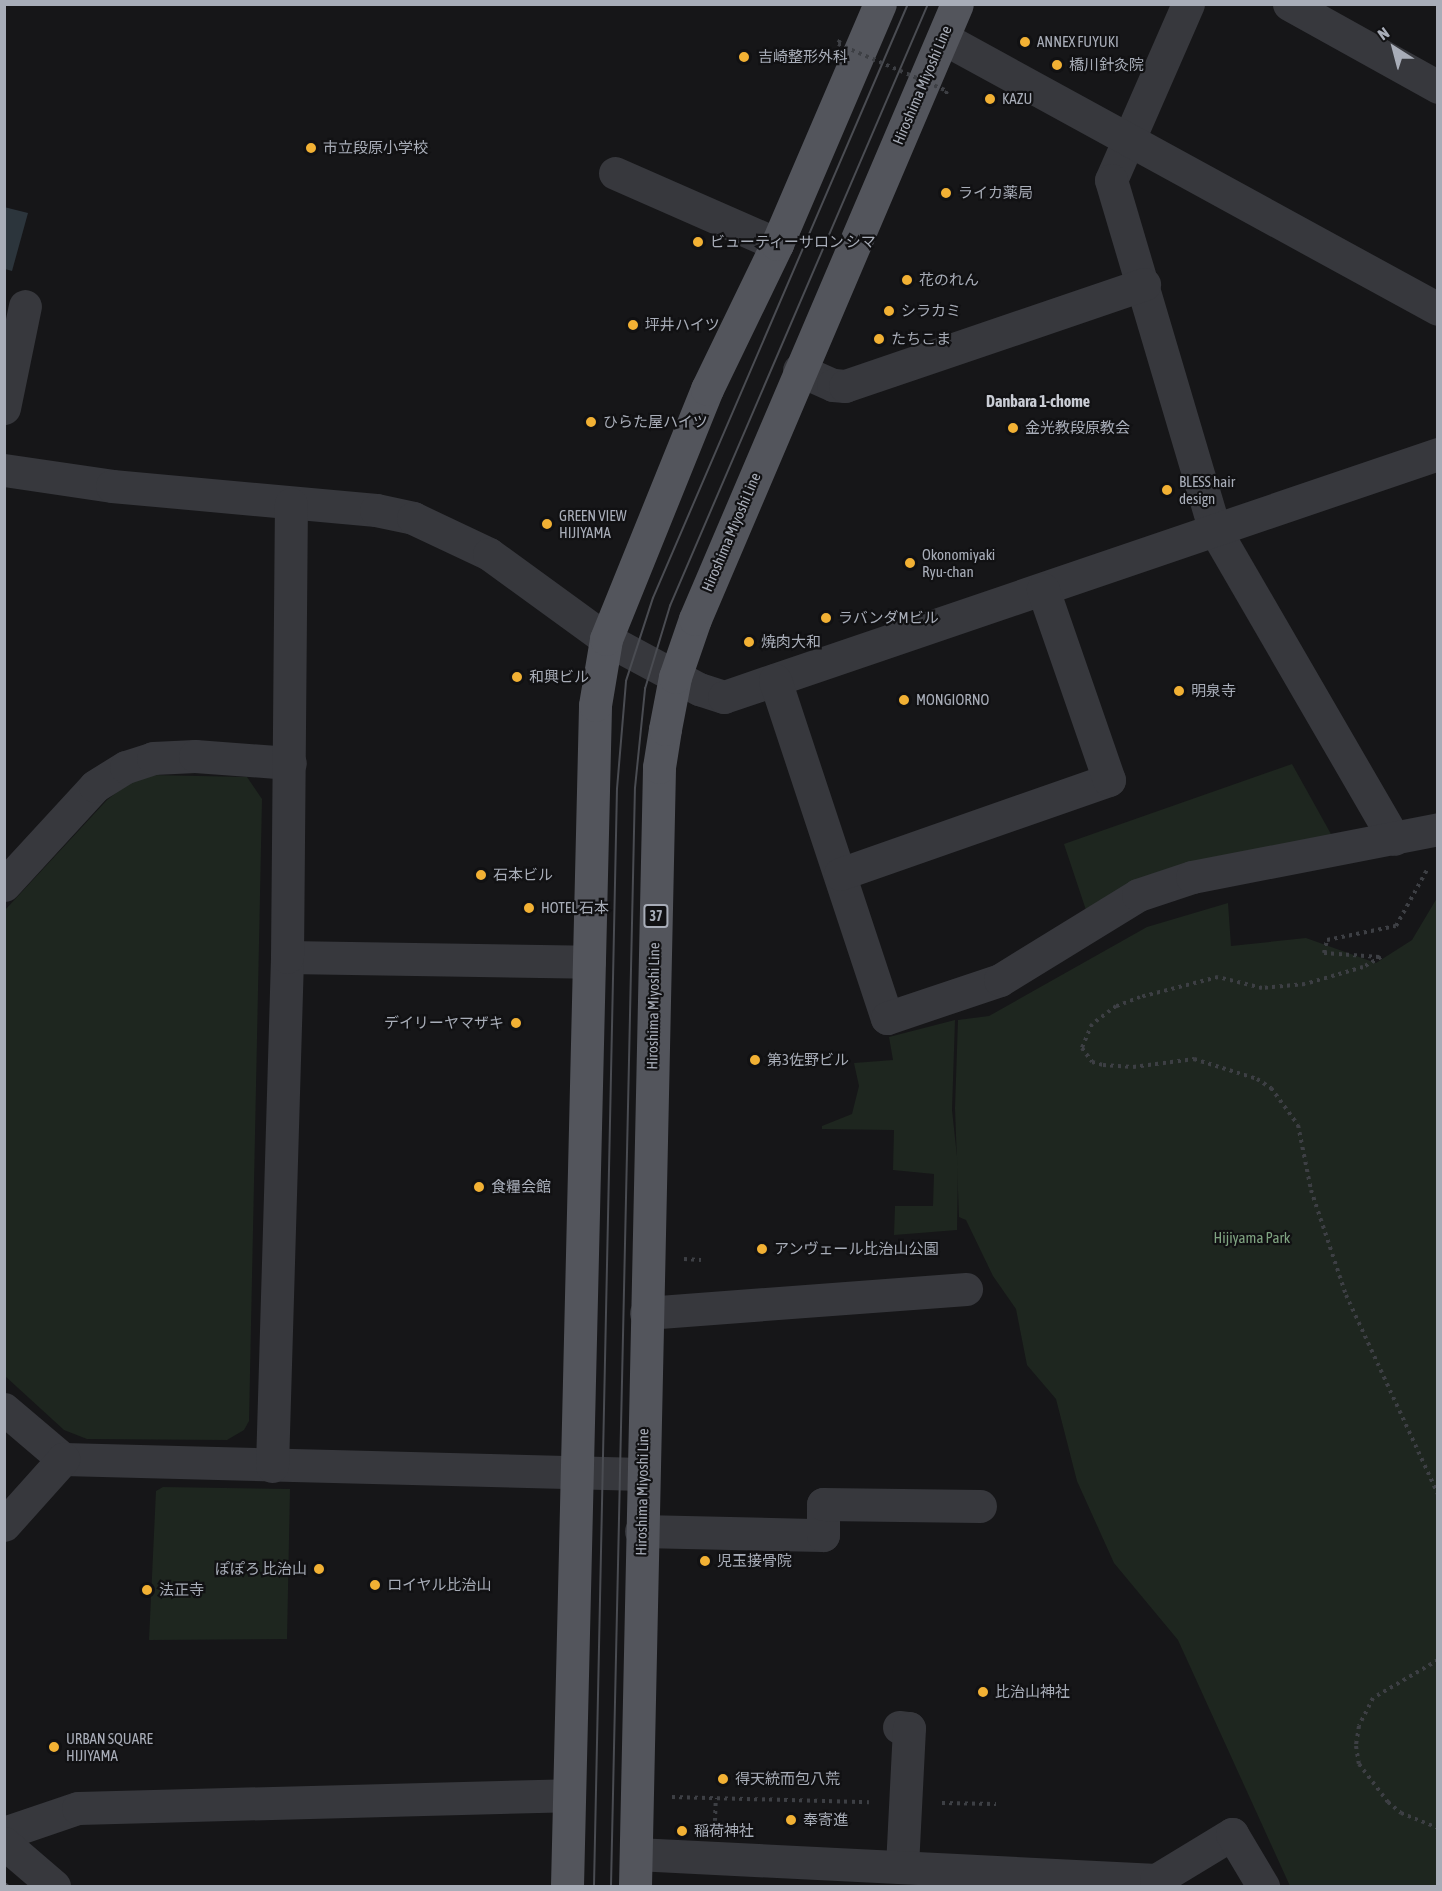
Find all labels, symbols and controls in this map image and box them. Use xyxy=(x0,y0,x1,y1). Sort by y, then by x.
north arrow xyxy=(1364,18,1424,78)
street label: Hiroshima Miyoshi Line xyxy=(889,23,955,147)
text: N xyxy=(1374,23,1393,44)
place label: ANNEX FUYUKI xyxy=(1037,33,1119,51)
marker: ANNEX FUYUKI xyxy=(1018,35,1032,49)
marker: 吉崎整形外科 xyxy=(735,48,753,66)
place label: 吉崎整形外科 xyxy=(758,48,848,66)
place label: 橋川針灸院 xyxy=(1069,56,1144,74)
marker: 橋川針灸院 xyxy=(1050,58,1064,72)
place label: KAZU xyxy=(1002,90,1032,108)
marker: KAZU xyxy=(983,92,997,106)
place label: 市立段原小学校 xyxy=(323,139,428,157)
marker: 市立段原小学校 xyxy=(304,141,318,155)
place label: ライカ薬局 xyxy=(958,184,1033,202)
marker: ライカ薬局 xyxy=(939,186,953,200)
place label: ビューティーサロン シマ xyxy=(710,233,877,251)
marker: ビューティーサロン シマ xyxy=(691,235,705,249)
place label: 花のれん xyxy=(919,271,979,289)
marker: 花のれん xyxy=(900,273,914,287)
place label: シラカミ xyxy=(901,302,961,320)
marker: シラカミ xyxy=(882,304,896,318)
place label: 坪井ハイツ xyxy=(645,316,720,334)
marker: 坪井ハイツ xyxy=(626,318,640,332)
place label: たちこま xyxy=(891,330,951,348)
marker: たちこま xyxy=(872,332,886,346)
district label: Danbara 1-chome xyxy=(986,391,1090,411)
place label: ひらた屋ハイツ xyxy=(603,413,708,431)
marker: ひらた屋ハイツ xyxy=(584,415,598,429)
place label: 金光教段原教会 xyxy=(1025,419,1130,437)
marker: 金光教段原教会 xyxy=(1006,421,1020,435)
street label: Hiroshima Miyoshi Line xyxy=(698,470,764,594)
place label: BLESS hair design xyxy=(1179,472,1235,507)
marker: BLESS hair design xyxy=(1160,483,1174,497)
place label: GREEN VIEW HIJIYAMA xyxy=(559,506,627,541)
marker: GREEN VIEW HIJIYAMA xyxy=(540,517,554,531)
place label: Okonomiyaki Ryu-chan xyxy=(922,545,995,580)
marker: Okonomiyaki Ryu-chan xyxy=(903,556,917,570)
place label: ラバンダMビル xyxy=(838,609,938,627)
marker: ラバンダMビル xyxy=(819,611,833,625)
place label: 焼肉大和 xyxy=(761,633,821,651)
marker: 焼肉大和 xyxy=(742,635,756,649)
place label: 和興ビル xyxy=(529,668,589,686)
marker: 和興ビル xyxy=(510,670,524,684)
place label: 明泉寺 xyxy=(1191,682,1236,700)
marker: 明泉寺 xyxy=(1172,684,1186,698)
place label: MONGIORNO xyxy=(916,691,989,709)
marker: MONGIORNO xyxy=(897,693,911,707)
place label: 石本ビル xyxy=(493,866,553,884)
marker: 石本ビル xyxy=(474,868,488,882)
place label: HOTEL 石本 xyxy=(541,899,609,917)
marker: HOTEL 石本 xyxy=(522,901,536,915)
road number: 37 xyxy=(642,905,670,927)
street label: Hiroshima Miyoshi Line xyxy=(643,942,663,1070)
place label: デイリーヤマザキ xyxy=(384,1014,504,1032)
marker: デイリーヤマザキ xyxy=(509,1016,523,1030)
place label: 第3佐野ビル xyxy=(767,1051,849,1069)
marker: 第3佐野ビル xyxy=(748,1053,762,1067)
place label: 食糧会館 xyxy=(491,1178,551,1196)
marker: 食糧会館 xyxy=(472,1180,486,1194)
park label: Hijiyama Park xyxy=(1214,1229,1290,1247)
place label: アンヴェール比治山公園 xyxy=(774,1240,939,1258)
marker: アンヴェール比治山公園 xyxy=(755,1242,769,1256)
street label: Hiroshima Miyoshi Line xyxy=(632,1428,652,1556)
place label: 児玉接骨院 xyxy=(717,1552,792,1570)
marker: 児玉接骨院 xyxy=(698,1554,712,1568)
place label: ぽぽろ 比治山 xyxy=(215,1560,307,1578)
marker: ぽぽろ 比治山 xyxy=(312,1562,326,1576)
place label: ロイヤル比治山 xyxy=(387,1576,492,1594)
marker: ロイヤル比治山 xyxy=(368,1578,382,1592)
place label: 法正寺 xyxy=(159,1581,204,1599)
marker: 法正寺 xyxy=(140,1583,154,1597)
place label: 比治山神社 xyxy=(995,1683,1070,1701)
marker: 比治山神社 xyxy=(976,1685,990,1699)
place label: URBAN SQUARE HIJIYAMA xyxy=(66,1729,153,1764)
marker: URBAN SQUARE HIJIYAMA xyxy=(47,1740,61,1754)
place label: 得天統而包八荒 xyxy=(735,1770,840,1788)
marker: 得天統而包八荒 xyxy=(716,1772,730,1786)
place label: 奉寄進 xyxy=(803,1811,848,1829)
marker: 奉寄進 xyxy=(784,1813,798,1827)
place label: 稲荷神社 xyxy=(694,1822,754,1840)
marker: 稲荷神社 xyxy=(675,1824,689,1838)

